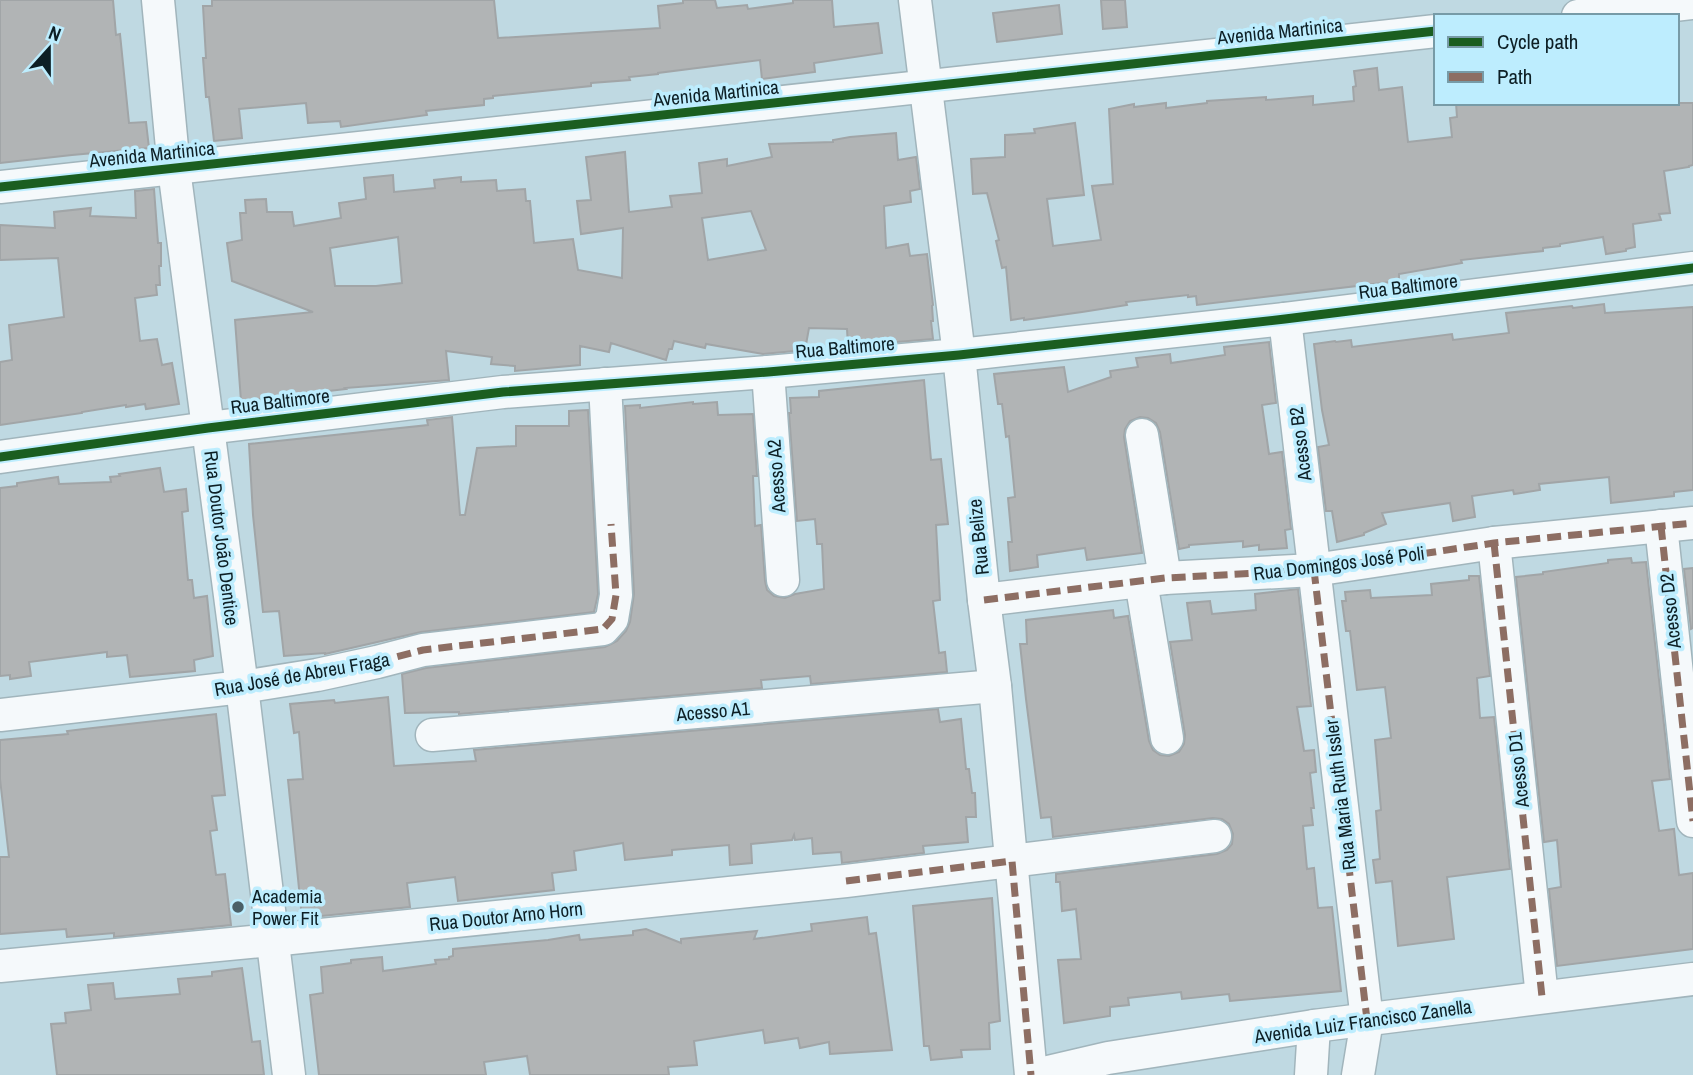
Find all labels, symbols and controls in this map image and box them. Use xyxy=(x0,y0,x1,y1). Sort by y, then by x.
street label: Avenida Martinica xyxy=(1215,11,1344,51)
north arrow xyxy=(14,14,84,84)
legend xyxy=(1434,14,1679,105)
text: N xyxy=(45,19,65,47)
text: Cycle path xyxy=(1497,27,1578,56)
text: Path xyxy=(1497,62,1532,91)
street label: Avenida Martinica xyxy=(651,73,780,113)
street label: Avenida Martinica xyxy=(87,134,216,174)
street label: Rua Baltimore xyxy=(1357,267,1459,305)
street label: Rua Baltimore xyxy=(794,330,896,364)
street label: Rua Baltimore xyxy=(229,382,331,420)
street label: Acesso B2 xyxy=(1283,405,1318,484)
street label: Acesso A2 xyxy=(760,438,792,515)
street label: Rua Doutor João Dentice xyxy=(198,449,246,627)
street label: Rua Belize xyxy=(961,498,995,576)
street label: Rua Domingos José Poli xyxy=(1252,540,1426,586)
street label: Acesso D2 xyxy=(1653,572,1687,651)
street label: Rua José de Abreu Fraga xyxy=(212,646,392,702)
street label: Acesso A1 xyxy=(674,695,751,727)
street label: Rua Maria Ruth Issler xyxy=(1318,717,1362,872)
street label: Acesso D1 xyxy=(1501,731,1535,810)
place label: Academia Power Fit xyxy=(251,883,322,931)
street label: Rua Doutor Arno Horn xyxy=(428,895,584,937)
marker: Academia Power Fit xyxy=(230,899,246,915)
street label: Avenida Luiz Francisco Zanella xyxy=(1252,993,1473,1049)

